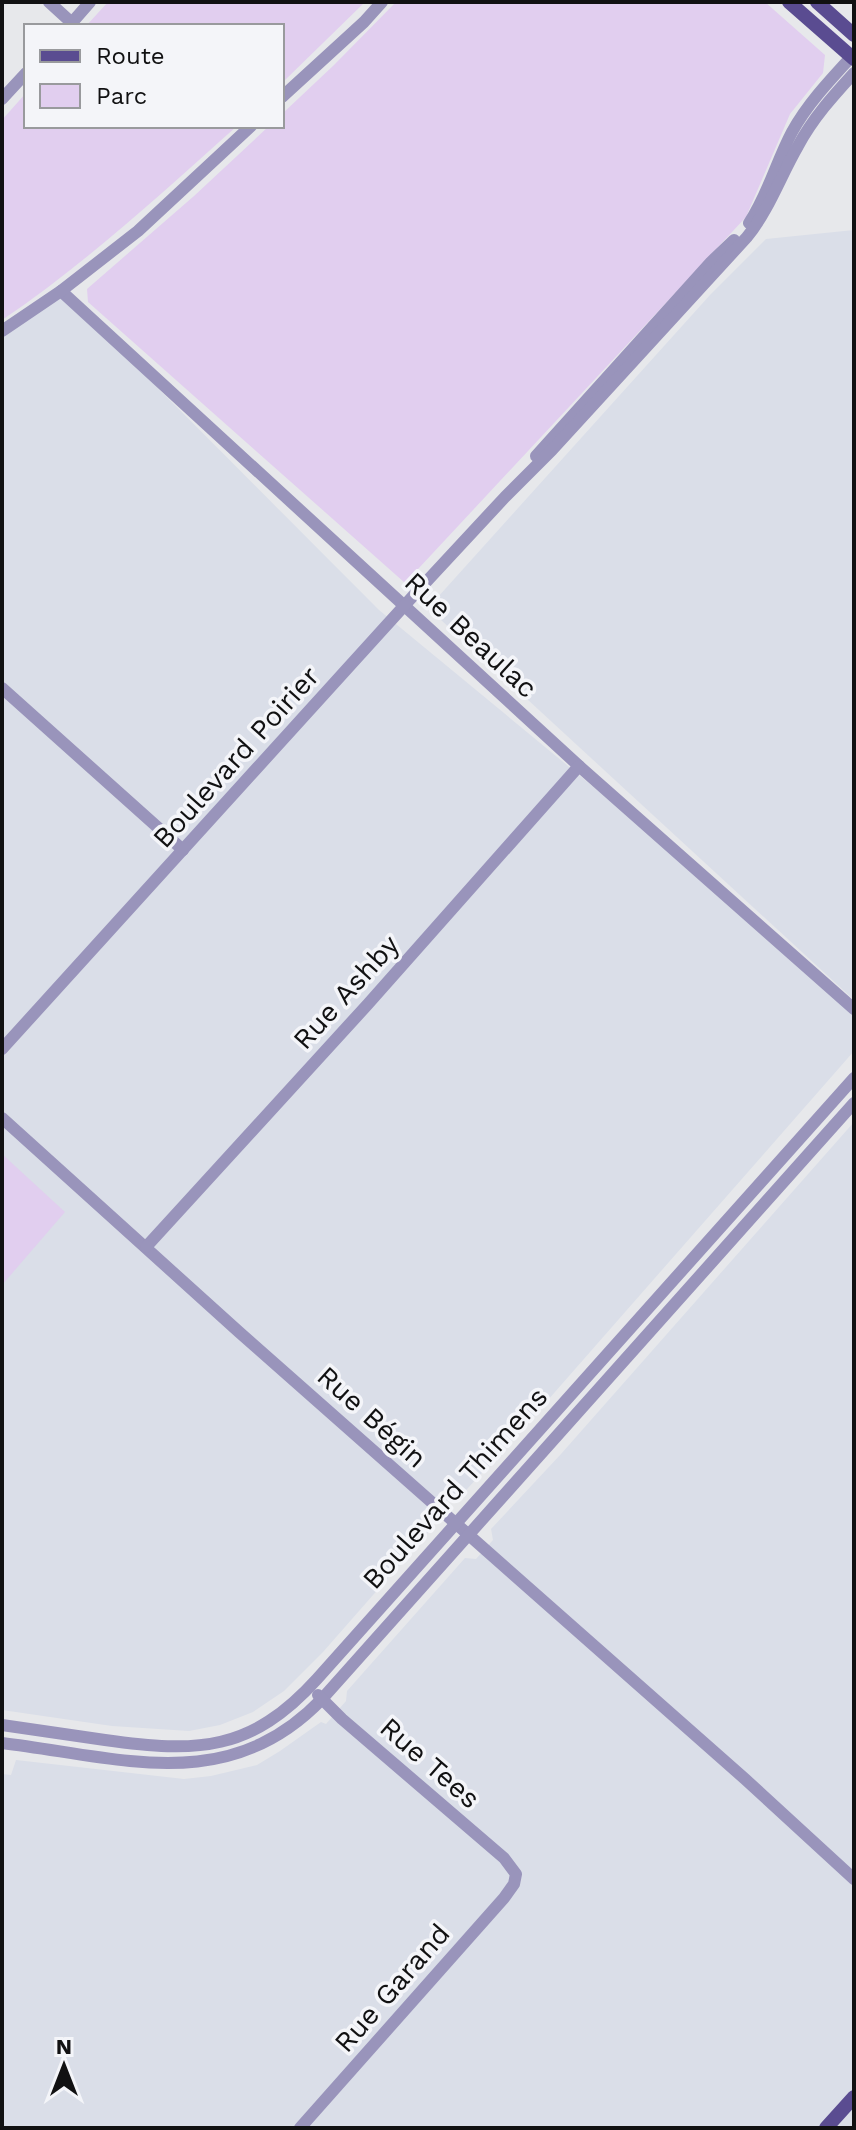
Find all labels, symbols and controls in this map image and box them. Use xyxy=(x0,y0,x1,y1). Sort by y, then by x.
legend xyxy=(24,24,284,128)
text: Route xyxy=(96,42,165,70)
text: Parc xyxy=(96,82,147,110)
street label: Rue Beaulac xyxy=(398,565,544,705)
street label: Boulevard Poirier xyxy=(146,660,326,854)
street label: Rue Ashby xyxy=(286,928,406,1056)
street label: Rue Bégin xyxy=(311,1359,433,1475)
street label: Boulevard Thimens xyxy=(356,1380,554,1596)
street label: Rue Tees xyxy=(373,1711,487,1815)
street label: Rue Garand xyxy=(327,1917,457,2059)
north arrow xyxy=(24,2026,104,2106)
text: N xyxy=(56,2034,72,2059)

